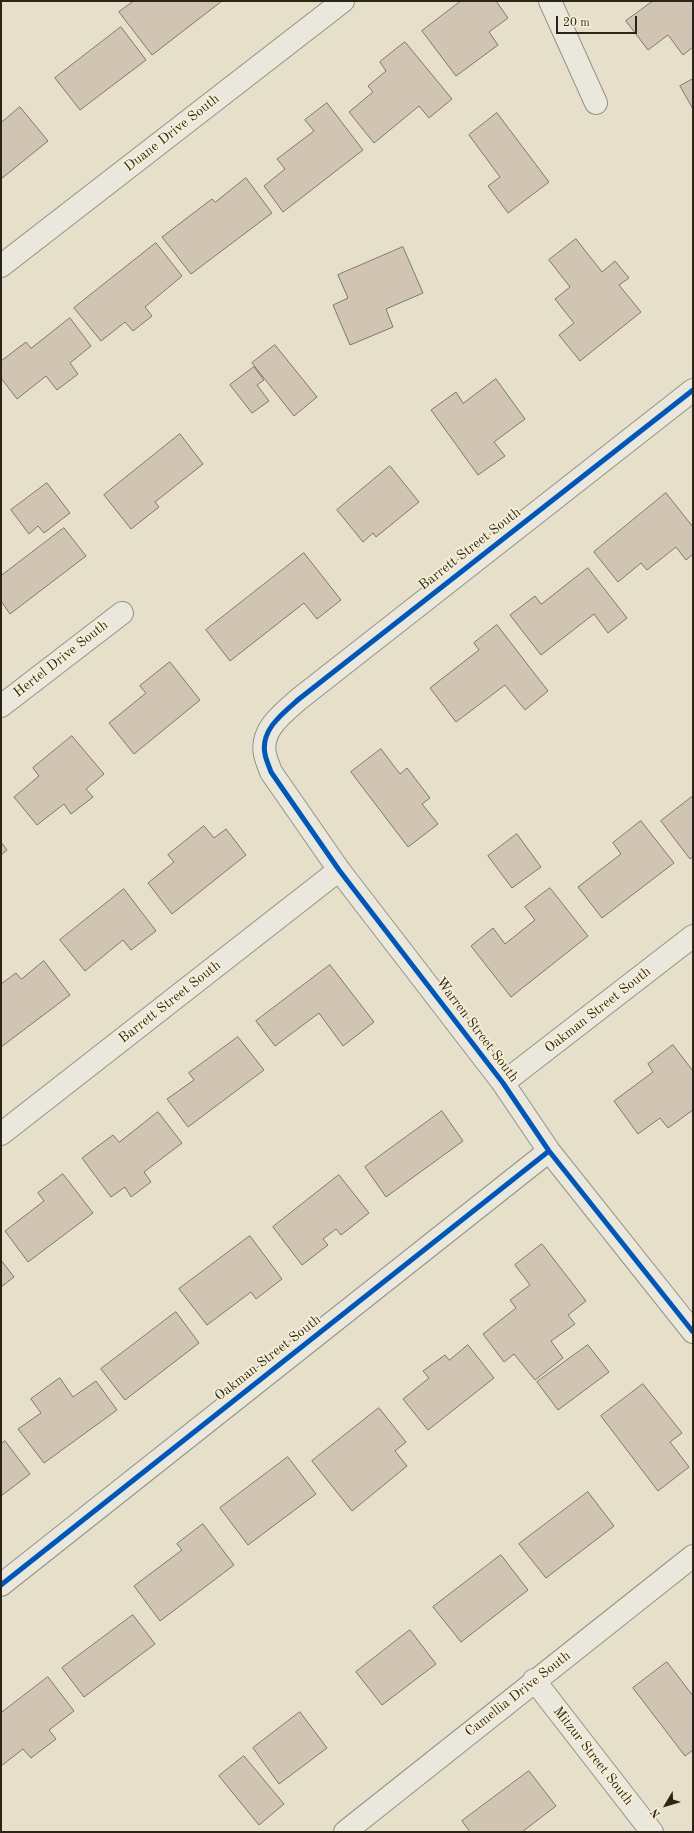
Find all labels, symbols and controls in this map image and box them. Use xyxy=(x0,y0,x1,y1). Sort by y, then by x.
scale bar xyxy=(558,8,639,34)
text: 20 m xyxy=(563,17,590,29)
street label: Duane Drive South xyxy=(121,91,223,175)
street label: Barrett Street South xyxy=(416,504,524,594)
street label: Hertel Drive South xyxy=(10,617,112,701)
street label: Barrett Street South xyxy=(116,957,224,1047)
street label: Oakman Street South xyxy=(542,963,654,1057)
street label: Warren Street South xyxy=(432,974,522,1086)
street label: Oakman Street South xyxy=(212,1311,324,1405)
street label: Camellia Drive South xyxy=(462,1648,574,1740)
street label: Mitzur Street South xyxy=(549,1703,637,1809)
north arrow xyxy=(646,1785,686,1825)
text: N xyxy=(649,1806,663,1819)

